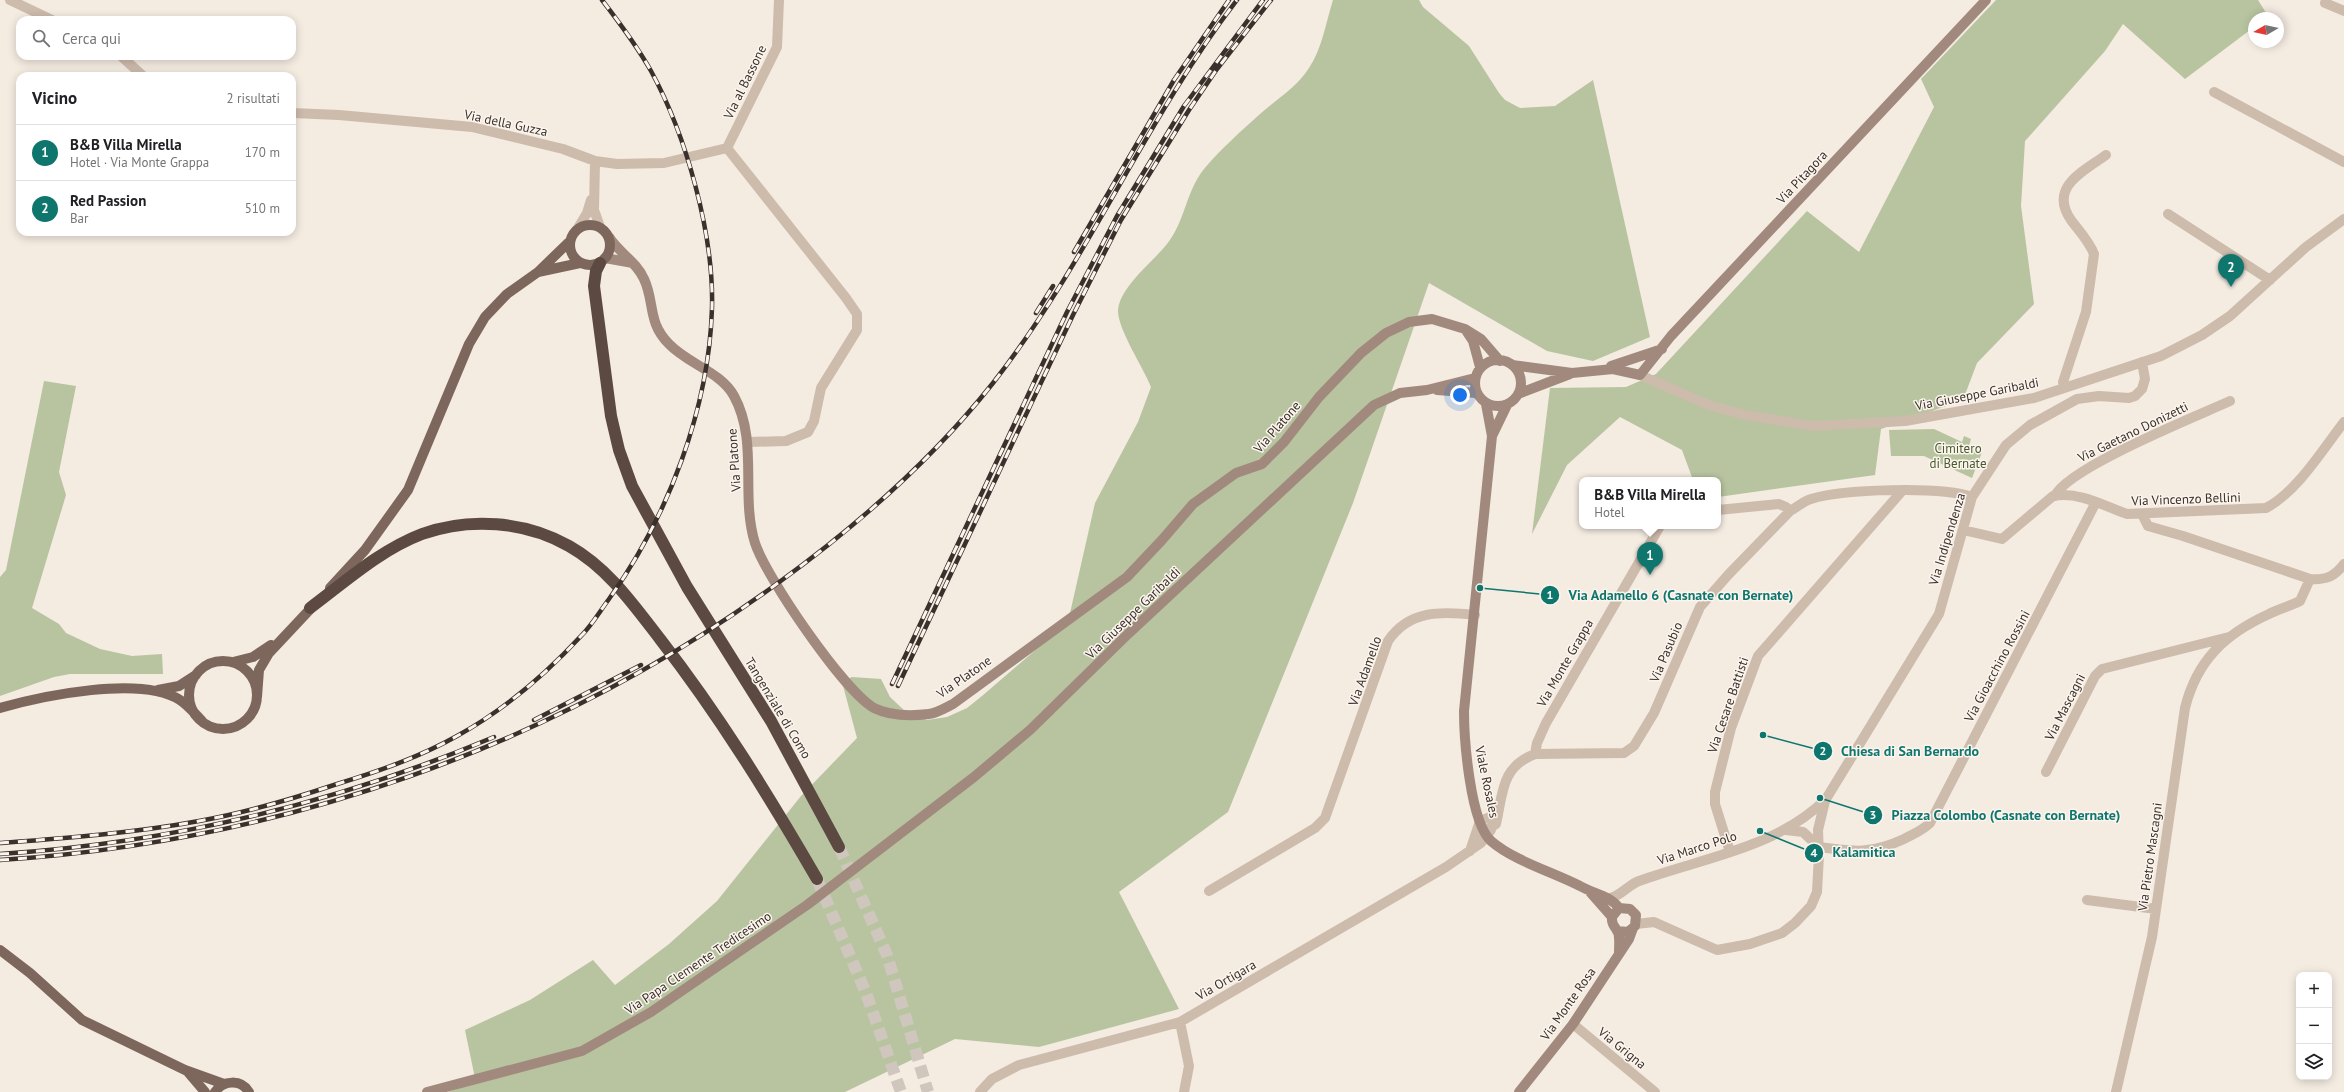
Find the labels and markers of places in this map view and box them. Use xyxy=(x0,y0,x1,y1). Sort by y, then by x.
pin: 2 xyxy=(2218,254,2244,287)
pin: 1 xyxy=(1637,542,1663,575)
callout: Via Adamello 6 (Casnate con Bernate) xyxy=(1540,582,1802,608)
callout: Chiesa di San Bernardo xyxy=(1813,738,1987,764)
callout: Piazza Colombo (Casnate con Bernate) xyxy=(1863,802,2128,828)
callout: Kalamitica xyxy=(1804,840,1903,866)

